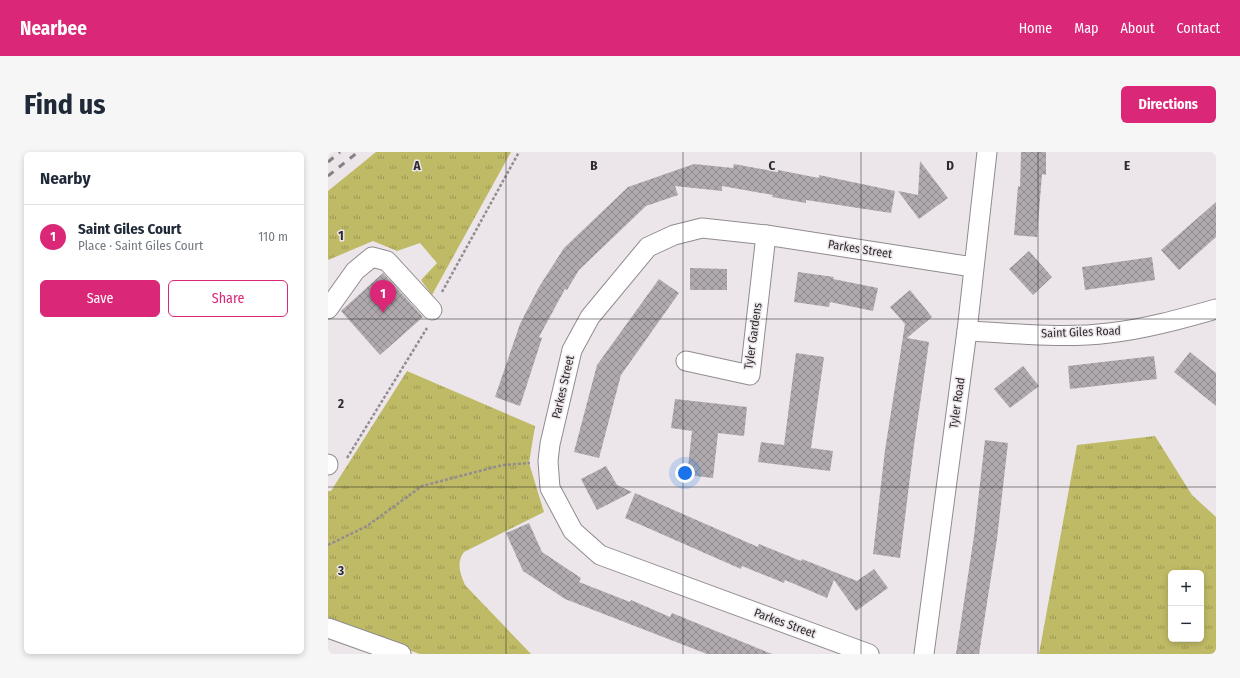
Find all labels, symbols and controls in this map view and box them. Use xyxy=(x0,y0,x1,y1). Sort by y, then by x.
text: Nearbee xyxy=(20,17,87,40)
text: Home xyxy=(1019,20,1052,37)
text: Map xyxy=(1074,20,1098,37)
text: About xyxy=(1120,20,1155,37)
text: Contact xyxy=(1177,20,1220,37)
button: Directions xyxy=(1121,86,1216,123)
text: Find us xyxy=(24,88,106,121)
text: A xyxy=(412,158,421,173)
text: B xyxy=(590,158,598,173)
text: C xyxy=(769,158,776,173)
text: D xyxy=(946,158,954,173)
text: E xyxy=(1124,158,1130,173)
text: Nearby xyxy=(40,168,91,189)
text: Saint Giles Court xyxy=(78,220,182,238)
text: 1 xyxy=(338,228,344,243)
text: 1 xyxy=(50,229,56,244)
text: 110 m xyxy=(258,229,288,244)
street label: Parkes Street xyxy=(827,237,893,261)
text: Place · Saint Giles Court xyxy=(78,238,203,253)
button: Save xyxy=(40,280,160,317)
button: Share xyxy=(168,280,288,317)
pin: 1 xyxy=(370,280,396,313)
street label: Tyler Gardens xyxy=(741,302,765,370)
street label: Saint Giles Road xyxy=(1041,324,1121,340)
street label: Parkes Street xyxy=(549,354,577,420)
street label: Tyler Road xyxy=(946,377,968,429)
text: 2 xyxy=(337,396,344,411)
your location xyxy=(675,463,695,483)
text: 3 xyxy=(337,563,344,578)
map controls xyxy=(1168,570,1204,642)
button: + xyxy=(1168,570,1204,606)
street label: Parkes Street xyxy=(752,605,818,641)
button: − xyxy=(1168,606,1204,642)

